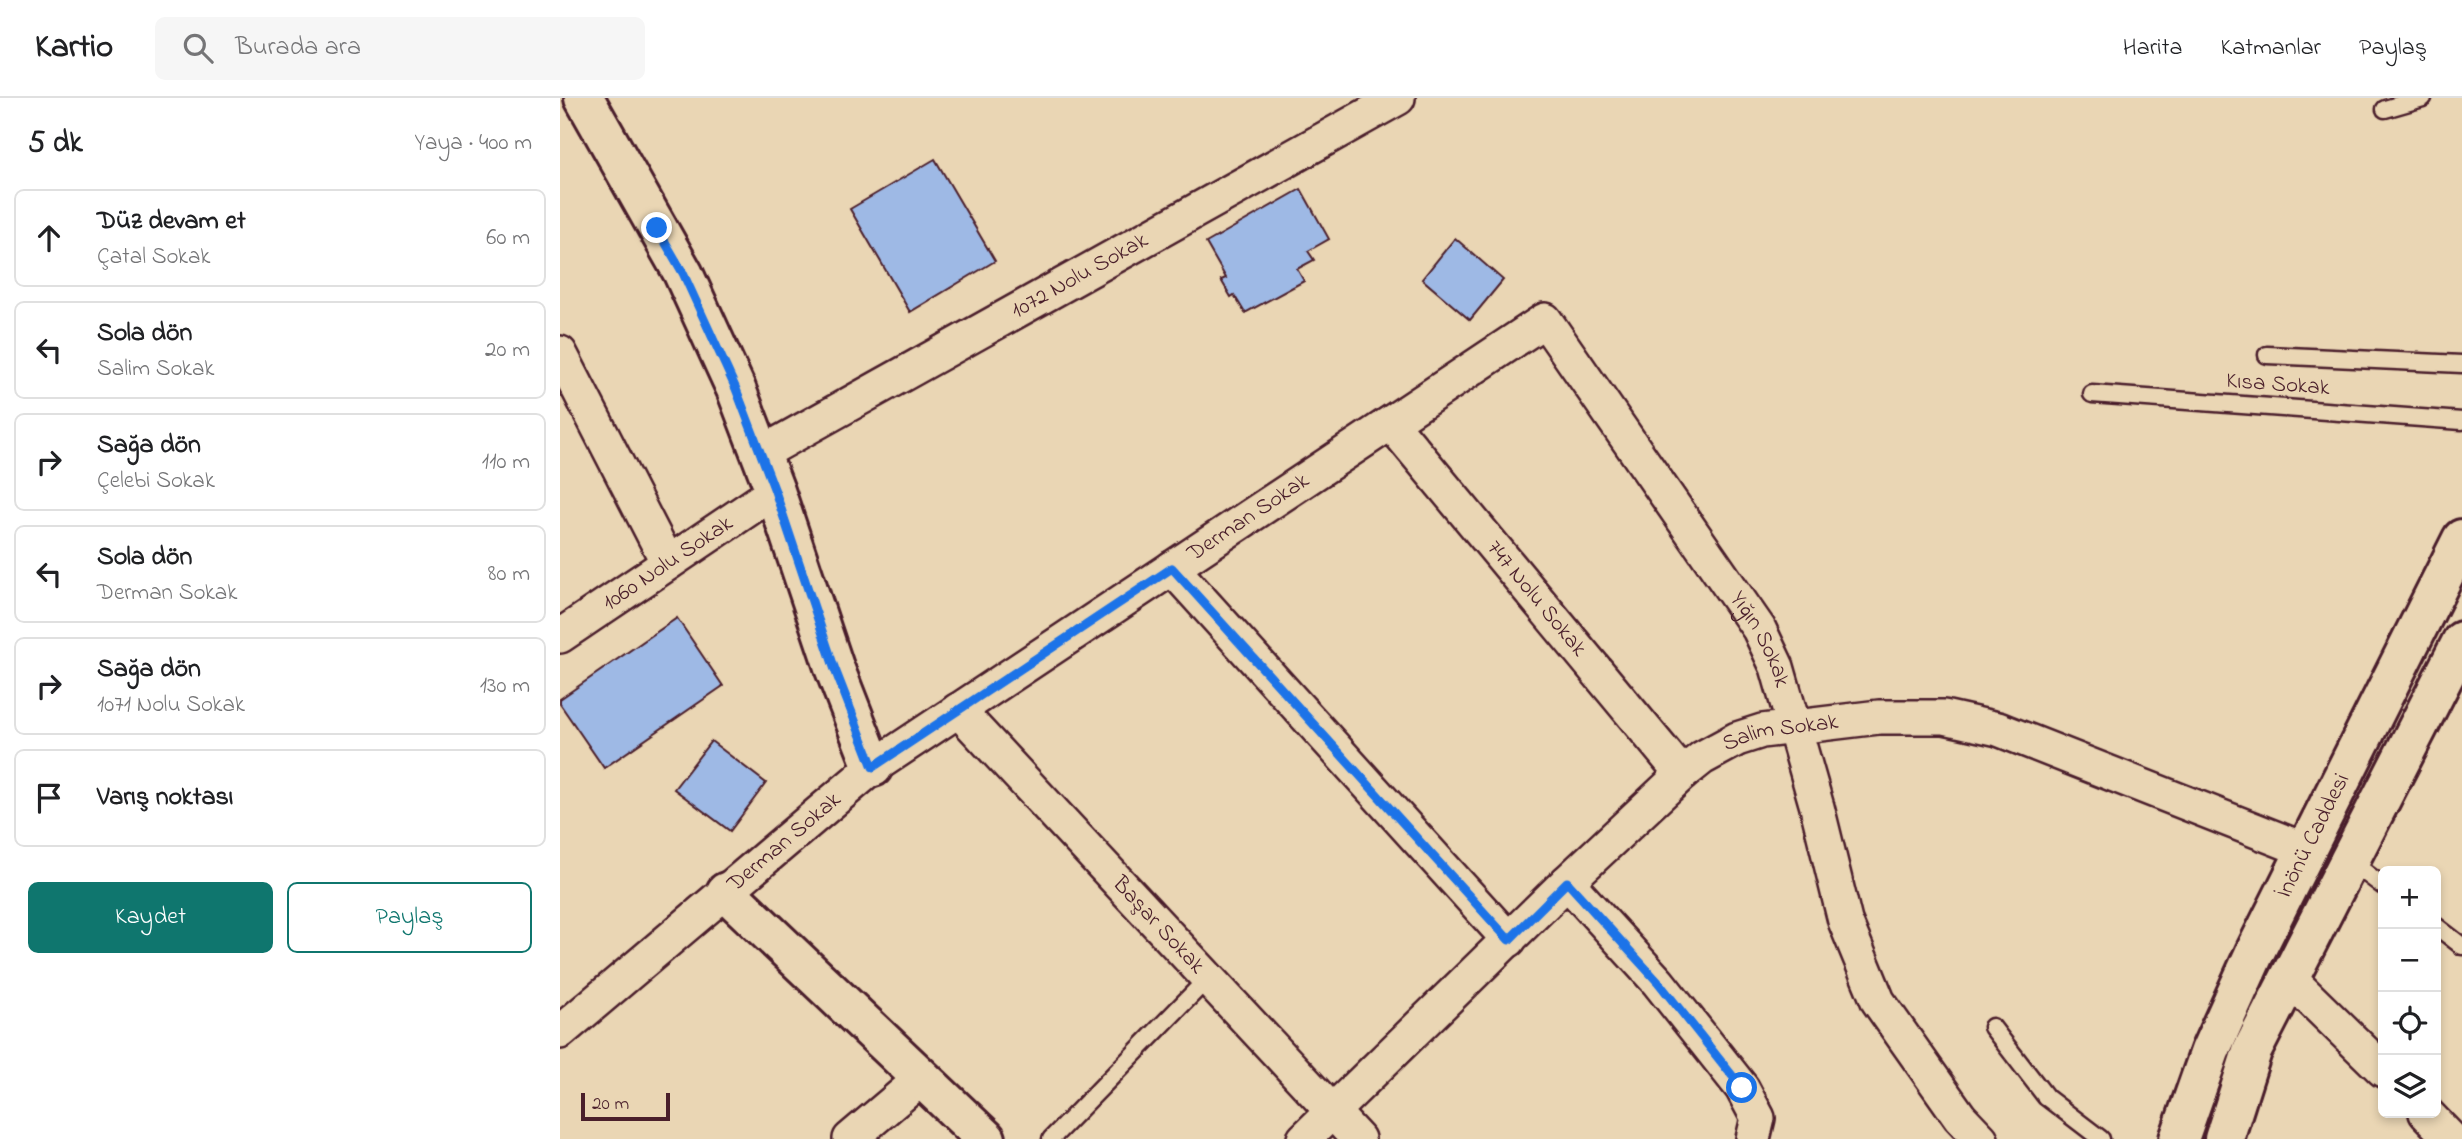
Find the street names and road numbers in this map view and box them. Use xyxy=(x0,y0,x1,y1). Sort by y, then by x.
street label: 1072 Nolu Sokak xyxy=(1005,224,1155,327)
street label: Kısa Sokak xyxy=(2225,365,2332,405)
street label: Derman Sokak xyxy=(1180,464,1317,570)
street label: 1060 Nolu Sokak xyxy=(596,507,740,619)
street label: 747 Nolu Sokak xyxy=(1478,533,1595,665)
street label: Yığın Sokak xyxy=(1721,585,1799,692)
street label: Salim Sokak xyxy=(1716,705,1841,760)
street label: İnönü Caddesi xyxy=(2268,768,2358,904)
street label: Derman Sokak xyxy=(719,783,849,901)
street label: Başar Sokak xyxy=(1104,868,1213,982)

